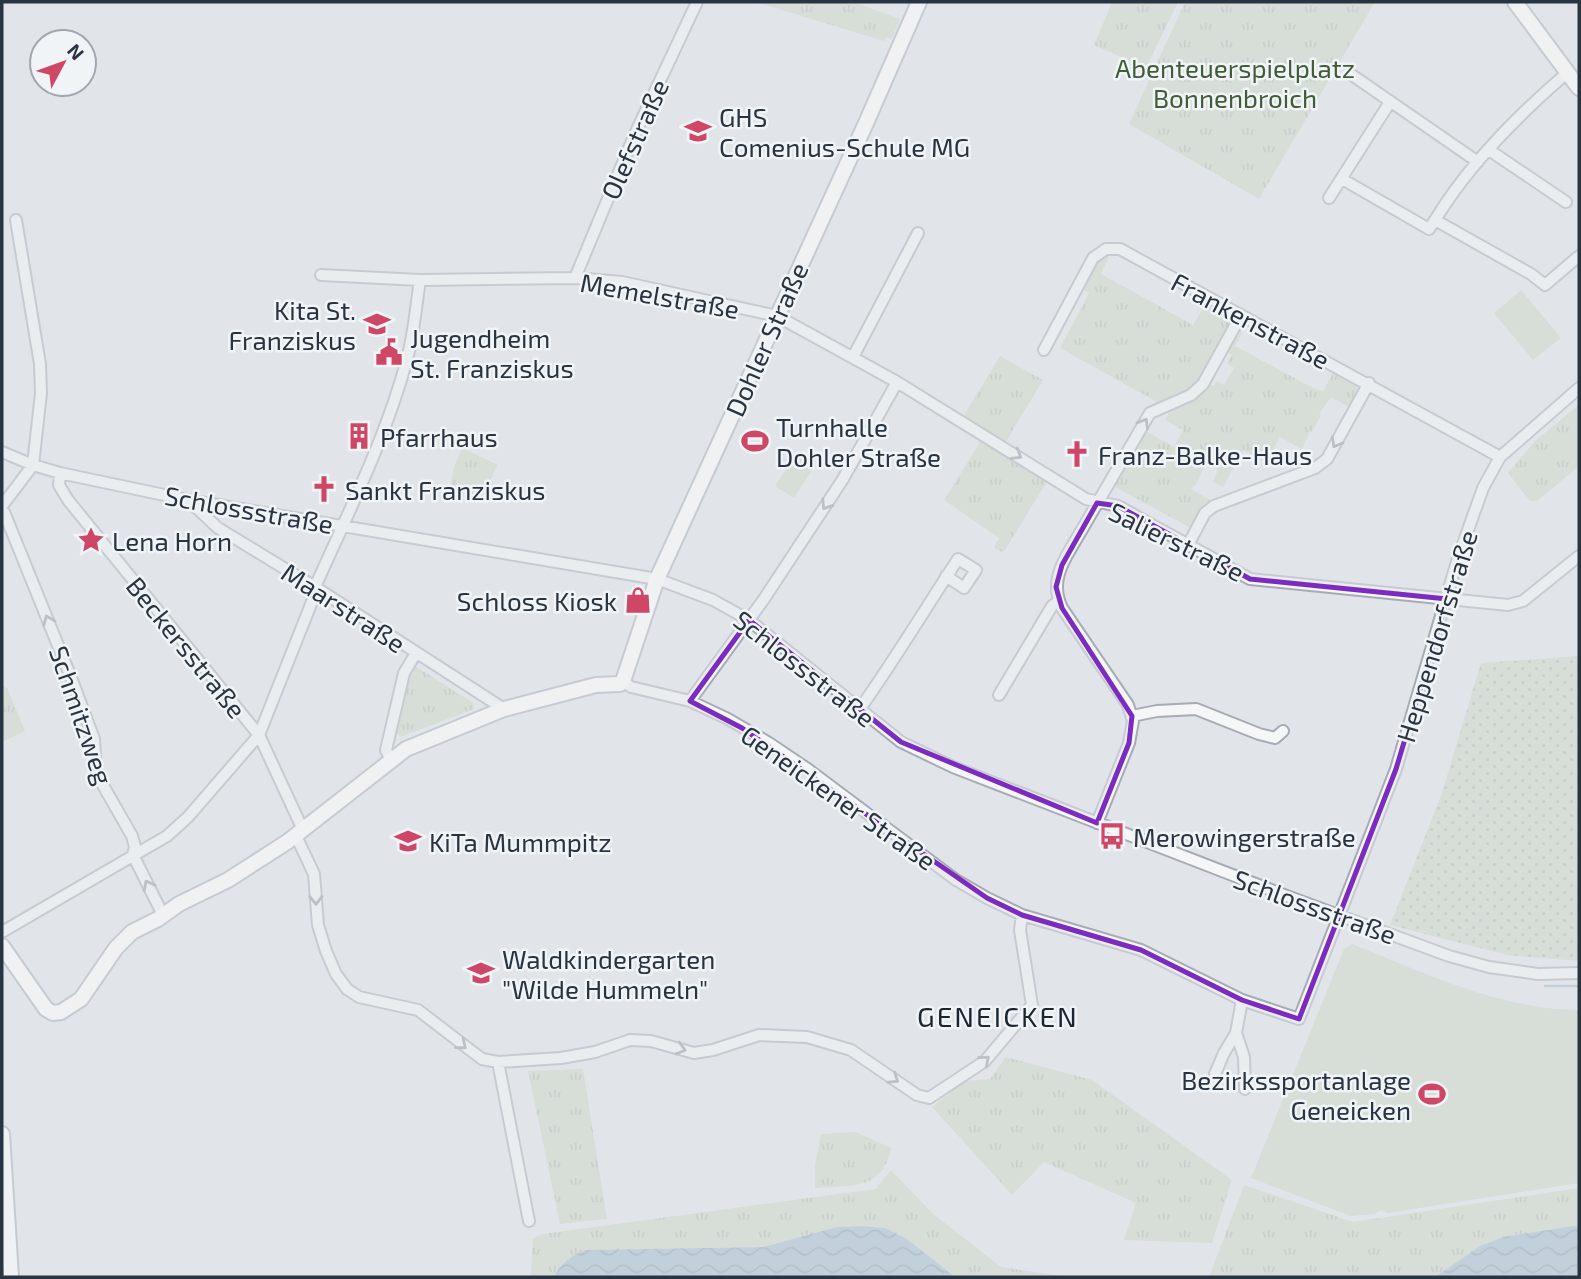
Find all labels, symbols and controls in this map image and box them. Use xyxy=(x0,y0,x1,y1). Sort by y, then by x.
north arrow xyxy=(28,28,98,98)
text: N xyxy=(63,39,89,64)
park label: Abenteuerspielplatz Bonnenbroich xyxy=(1115,52,1355,113)
street label: Olefstraße xyxy=(594,74,674,204)
place label: GHS Comenius-Schule MG xyxy=(719,101,970,162)
school or university icon: GHS Comenius-Schule MG xyxy=(683,116,713,146)
street label: Dohler Straße xyxy=(718,257,814,421)
street label: Frankenstraße xyxy=(1167,265,1335,375)
street label: Memelstraße xyxy=(578,266,742,324)
place label: Kita St. Franziskus xyxy=(228,294,356,355)
school or university icon: Kita St. Franziskus xyxy=(362,309,392,339)
place label: Jugendheim St. Franziskus xyxy=(410,322,574,383)
public building icon: Jugendheim St. Franziskus xyxy=(374,337,404,367)
place label: Turnhalle Dohler Straße xyxy=(776,411,941,472)
one-way arrow xyxy=(1136,417,1149,430)
building icon: Pfarrhaus xyxy=(344,421,374,451)
place label: Pfarrhaus xyxy=(380,421,498,452)
sports icon: Turnhalle Dohler Straße xyxy=(740,426,770,456)
one-way arrow xyxy=(1331,436,1344,448)
church icon: Franz-Balke-Haus xyxy=(1062,439,1092,469)
place label: Franz-Balke-Haus xyxy=(1098,439,1312,470)
one-way arrow xyxy=(1010,447,1023,460)
church icon: Sankt Franziskus xyxy=(309,474,339,504)
place label: Sankt Franziskus xyxy=(345,474,545,505)
street label: Schlossstraße xyxy=(162,479,336,539)
street label: Salierstraße xyxy=(1104,495,1250,587)
one-way arrow xyxy=(821,497,834,510)
place icon: Lena Horn xyxy=(76,525,106,555)
place label: Lena Horn xyxy=(112,525,232,556)
street label: Heppendorfstraße xyxy=(1389,526,1483,746)
street label: Maarstraße xyxy=(276,556,412,658)
street label: Beckersstraße xyxy=(121,570,253,724)
place label: Schloss Kiosk xyxy=(457,585,617,616)
shop icon: Schloss Kiosk xyxy=(623,585,653,615)
street label: Schlossstraße xyxy=(728,603,882,733)
one-way arrow xyxy=(43,615,57,627)
street label: Schmitzweg xyxy=(44,642,120,788)
street label: Geneickener Straße xyxy=(736,718,942,876)
bus stop icon: Merowingerstraße xyxy=(1097,821,1127,851)
place label: Merowingerstraße xyxy=(1133,821,1356,852)
school or university icon: KiTa Mummpitz xyxy=(393,826,423,856)
place label: KiTa Mummpitz xyxy=(429,826,611,857)
street label: Schlossstraße xyxy=(1230,862,1400,950)
one-way arrow xyxy=(143,880,157,892)
one-way arrow xyxy=(308,895,324,906)
place label: Waldkindergarten "Wilde Hummeln" xyxy=(502,943,715,1004)
school or university icon: Waldkindergarten "Wilde Hummeln" xyxy=(466,958,496,988)
district label: GENEICKEN xyxy=(917,999,1079,1033)
one-way arrow xyxy=(454,1037,467,1049)
one-way arrow xyxy=(675,1041,687,1055)
one-way arrow xyxy=(976,1056,989,1068)
place label: Bezirkssportanlage Geneicken xyxy=(1181,1064,1411,1125)
one-way arrow xyxy=(886,1071,899,1083)
sports icon: Bezirkssportanlage Geneicken xyxy=(1417,1079,1447,1109)

